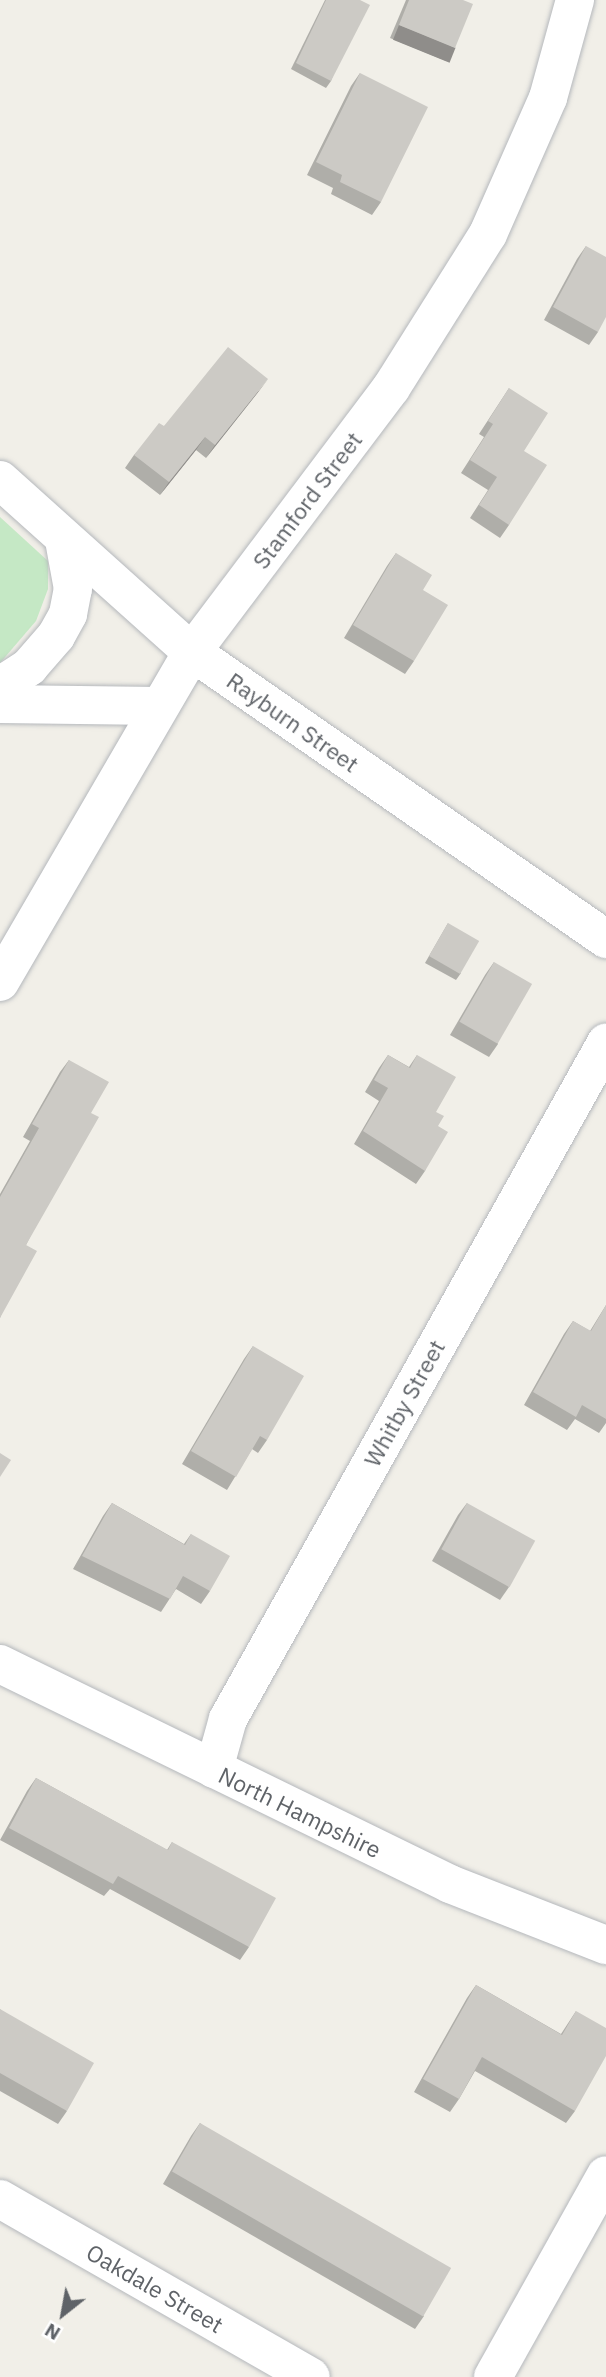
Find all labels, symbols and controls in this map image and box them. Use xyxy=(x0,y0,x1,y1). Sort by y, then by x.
street label: Stamford Street xyxy=(247,426,367,574)
street label: Rayburn Street xyxy=(222,666,364,778)
street label: Whitby Street xyxy=(358,1335,450,1471)
street label: North Hampshire xyxy=(214,1761,386,1863)
street label: Oakdale Street xyxy=(82,2238,228,2338)
north arrow xyxy=(28,2279,98,2349)
text: N xyxy=(40,2318,64,2346)

